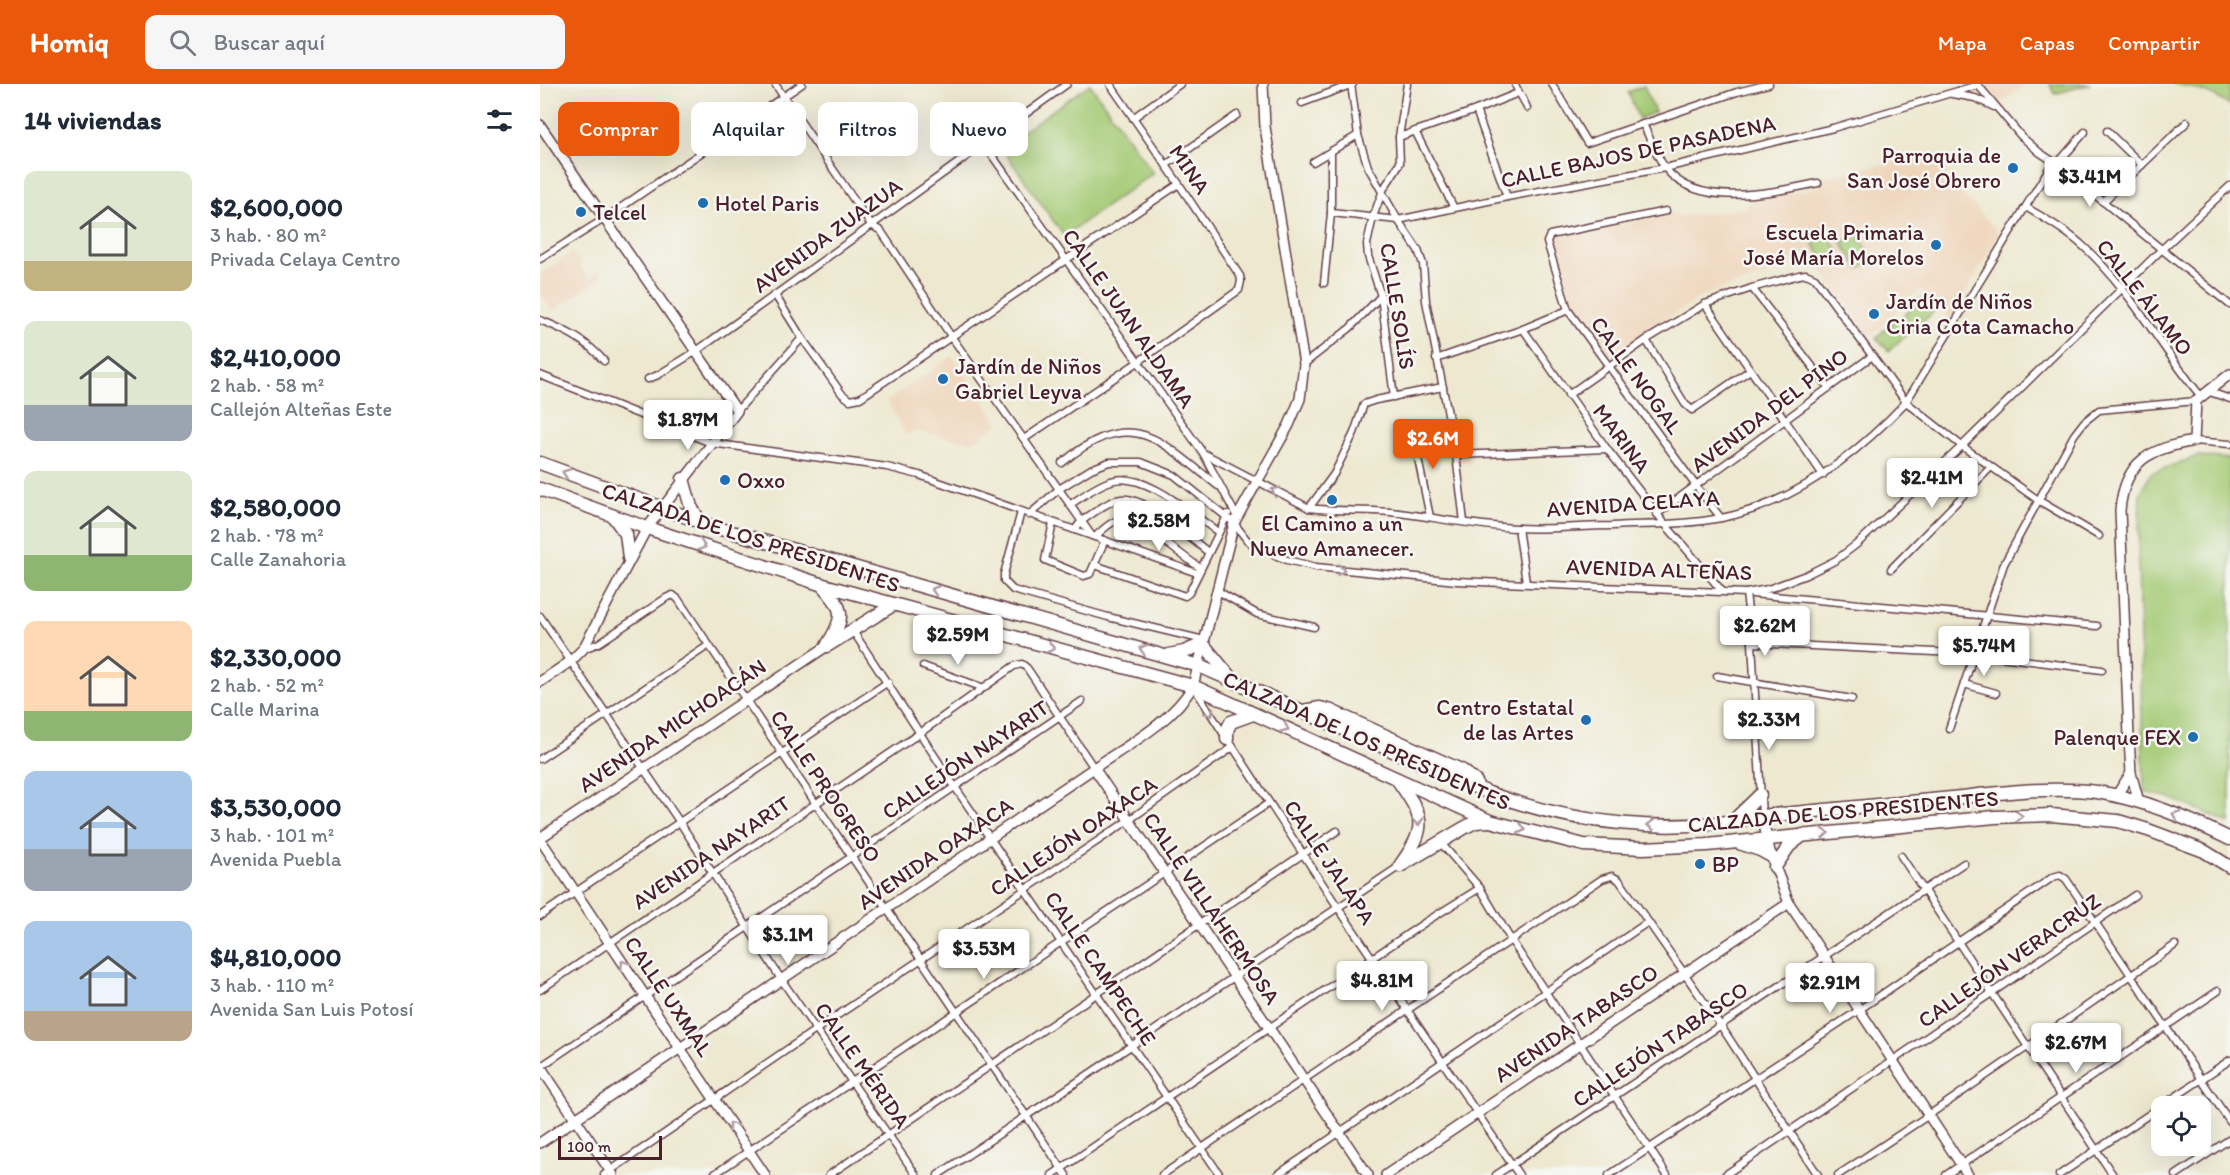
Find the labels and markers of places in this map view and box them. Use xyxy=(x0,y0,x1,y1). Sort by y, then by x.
place label: Parroquia de San José Obrero xyxy=(1847,142,2001,194)
pin: $3.41M xyxy=(2041,157,2139,208)
marker: Parroquia de San José Obrero xyxy=(2006,161,2020,175)
place label: Hotel Paris xyxy=(715,190,819,217)
marker: Hotel Paris xyxy=(696,196,710,210)
place label: Telcel xyxy=(593,199,647,226)
marker: Telcel xyxy=(574,205,588,219)
place label: Escuela Primaria José María Morelos xyxy=(1744,219,1925,271)
marker: Escuela Primaria José María Morelos xyxy=(1929,238,1943,252)
place label: Jardín de Niños Ciria Cota Camacho xyxy=(1886,288,2074,340)
marker: Jardín de Niños Ciria Cota Camacho xyxy=(1867,307,1881,321)
place label: Jardín de Niños Gabriel Leyva xyxy=(955,353,1102,405)
marker: Jardín de Niños Gabriel Leyva xyxy=(936,372,950,386)
pin: $1.87M xyxy=(639,400,737,451)
pin: $2.6M xyxy=(1391,419,1475,470)
pin: $2.41M xyxy=(1883,458,1981,509)
place label: Oxxo xyxy=(737,467,785,494)
marker: Oxxo xyxy=(718,473,732,487)
marker: El Camino a un Nuevo Amanecer. xyxy=(1325,493,1339,507)
pin: $2.58M xyxy=(1110,501,1208,552)
place label: El Camino a un Nuevo Amanecer. xyxy=(1250,510,1414,562)
pin: $2.62M xyxy=(1716,606,1814,657)
pin: $2.59M xyxy=(909,615,1007,666)
pin: $5.74M xyxy=(1935,626,2033,677)
place label: Centro Estatal de las Artes xyxy=(1436,694,1574,746)
pin: $2.33M xyxy=(1720,700,1818,751)
marker: Centro Estatal de las Artes xyxy=(1579,713,1593,727)
place label: Palenque FEX xyxy=(2054,724,2182,751)
marker: Palenque FEX xyxy=(2186,730,2200,744)
place label: BP xyxy=(1712,851,1739,878)
marker: BP xyxy=(1693,857,1707,871)
pin: $3.1M xyxy=(746,915,830,966)
pin: $3.53M xyxy=(935,929,1033,980)
pin: $4.81M xyxy=(1333,961,1431,1012)
pin: $2.91M xyxy=(1781,963,1879,1014)
pin: $2.67M xyxy=(2027,1023,2125,1074)

